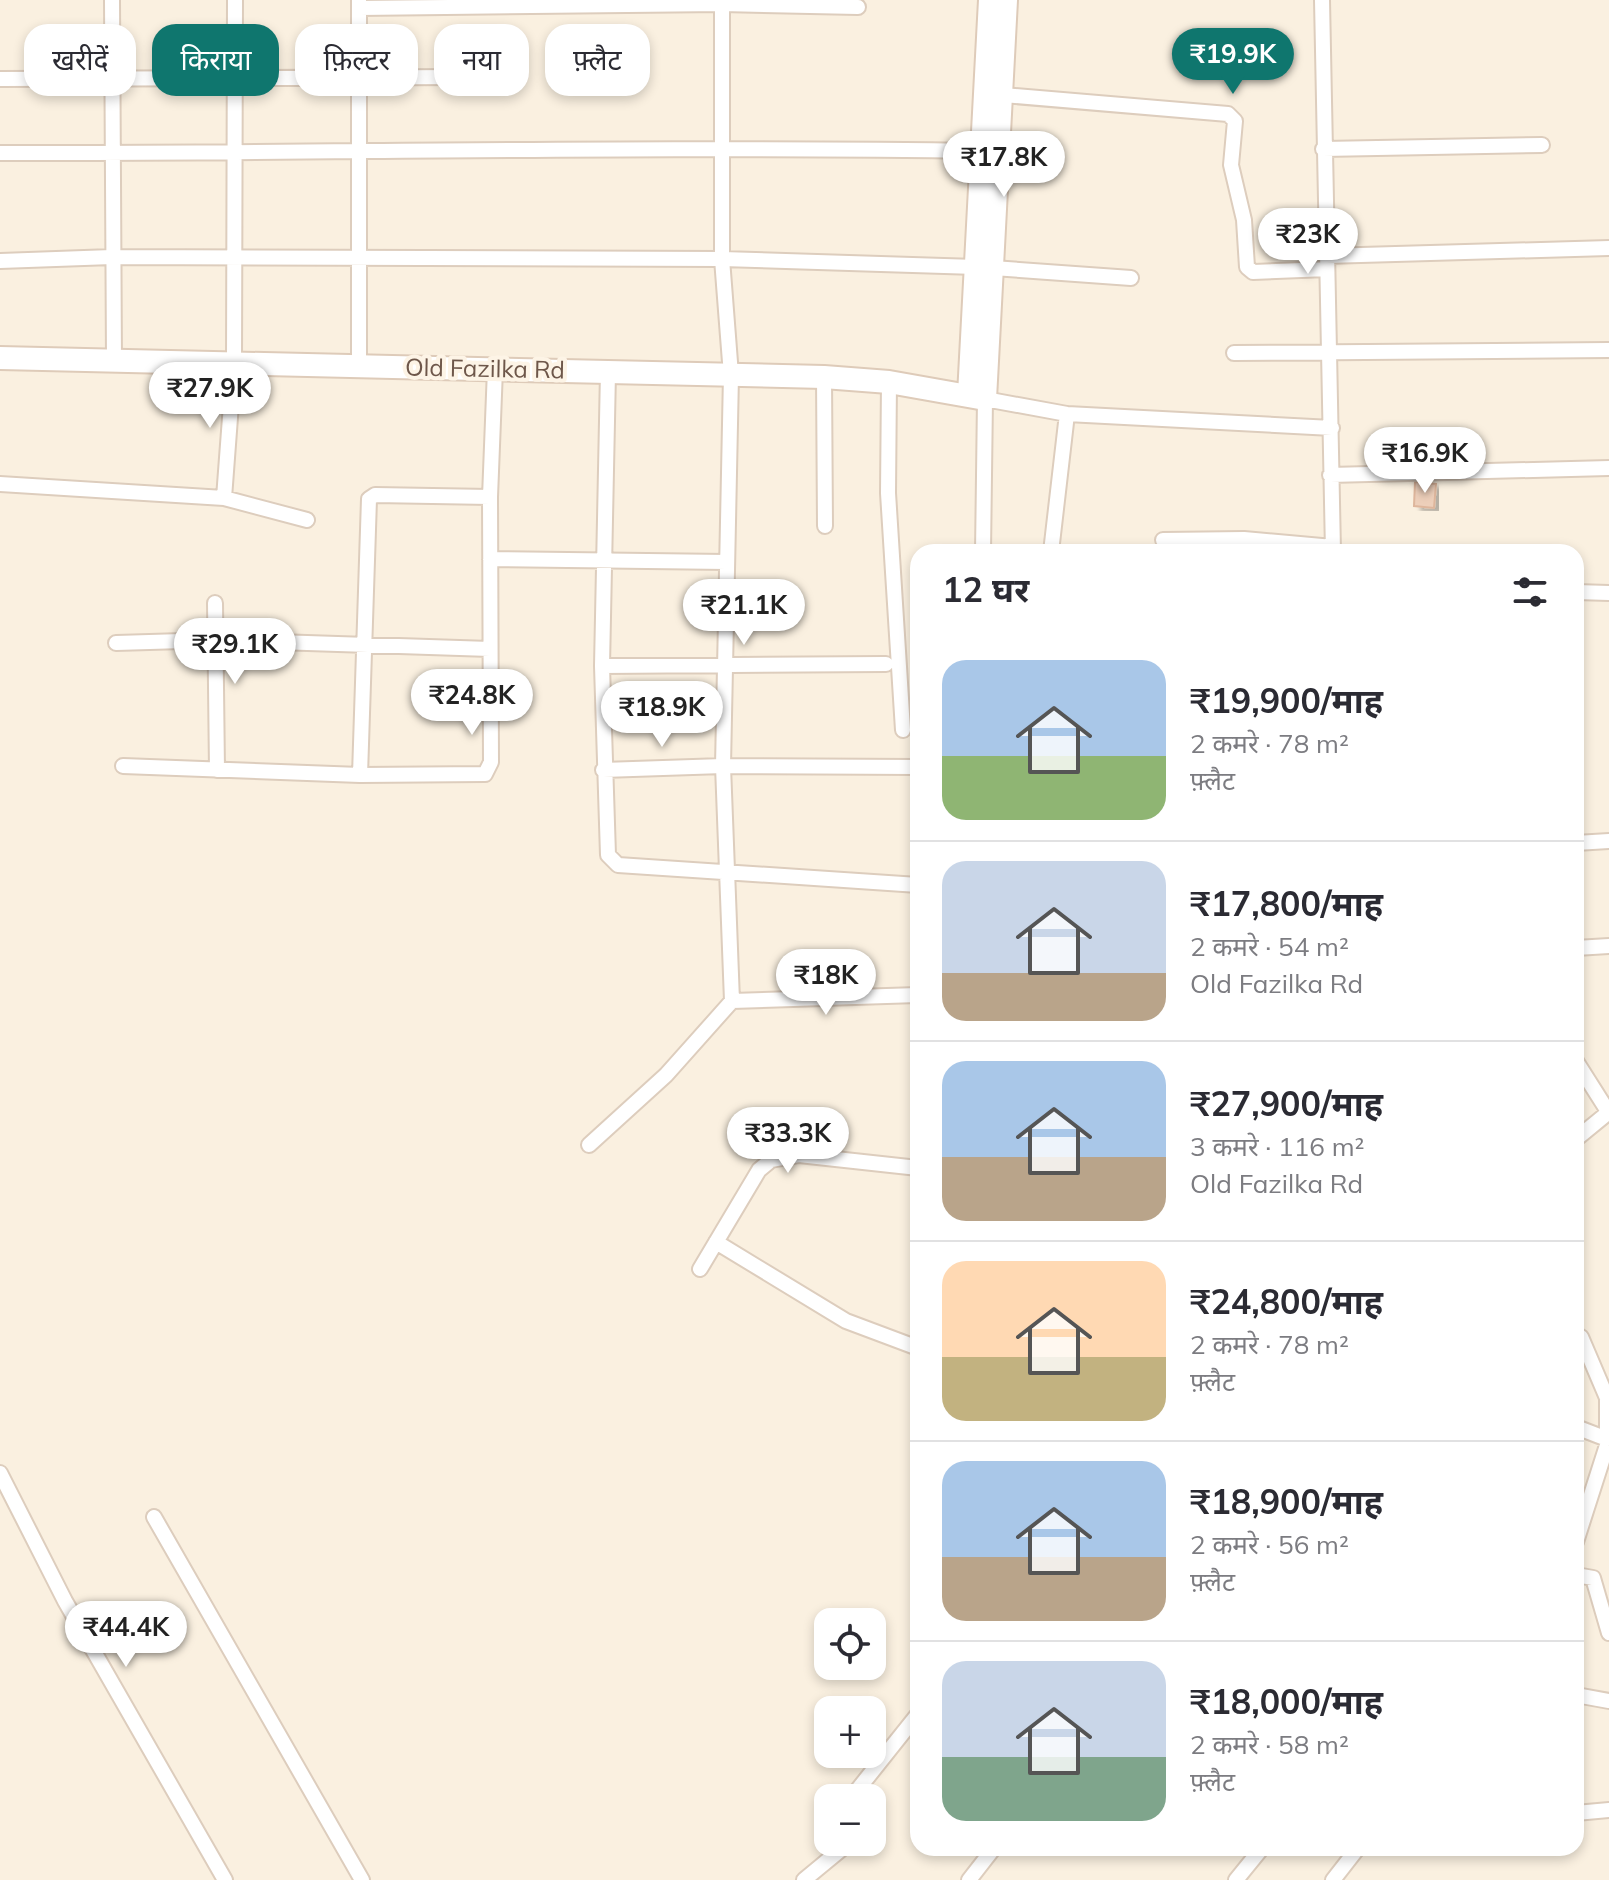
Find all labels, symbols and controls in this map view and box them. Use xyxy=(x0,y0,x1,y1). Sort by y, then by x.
chip: खरीदें xyxy=(24,24,136,96)
chip: किराया xyxy=(152,24,279,96)
chip: फ़िल्टर xyxy=(295,24,418,96)
chip: नया xyxy=(434,24,529,96)
chip: फ़्लैट xyxy=(545,24,650,96)
pin: ₹19.9K xyxy=(1168,28,1298,96)
text: ₹19.9K xyxy=(1190,37,1276,70)
pin: ₹17.8K xyxy=(939,131,1069,199)
text: ₹17.8K xyxy=(961,140,1047,173)
pin: ₹23K xyxy=(1261,208,1355,276)
text: ₹23K xyxy=(1276,217,1340,250)
street label: Old Fazilka Rd xyxy=(405,352,565,384)
pin: ₹27.9K xyxy=(145,362,275,430)
text: ₹27.9K xyxy=(167,371,253,404)
pin: ₹16.9K xyxy=(1360,427,1490,495)
text: ₹16.9K xyxy=(1382,436,1468,469)
text: 12 घर xyxy=(942,568,1029,611)
icon: filters xyxy=(1508,570,1552,614)
pin: ₹21.1K xyxy=(679,579,809,647)
text: ₹21.1K xyxy=(701,588,787,621)
pin: ₹29.1K xyxy=(170,618,300,686)
text: ₹29.1K xyxy=(192,627,278,660)
pin: ₹24.8K xyxy=(407,669,537,737)
text: ₹24.8K xyxy=(429,678,515,711)
text: ₹19,900/माह xyxy=(1190,679,1383,722)
pin: ₹18.9K xyxy=(597,681,727,749)
text: ₹18.9K xyxy=(619,690,705,723)
icon: home xyxy=(1006,692,1102,788)
text: 2 कमरे · 78 m² xyxy=(1190,727,1349,760)
text: फ़्लैट xyxy=(1190,764,1235,797)
text: ₹17,800/माह xyxy=(1190,882,1383,925)
icon: home xyxy=(1006,893,1102,989)
text: 2 कमरे · 54 m² xyxy=(1190,930,1349,963)
pin: ₹18K xyxy=(779,949,873,1017)
text: ₹18K xyxy=(794,958,858,991)
text: Old Fazilka Rd xyxy=(1190,967,1363,1000)
text: ₹27,900/माह xyxy=(1190,1082,1383,1125)
icon: home xyxy=(1006,1093,1102,1189)
pin: ₹33.3K xyxy=(723,1107,853,1175)
text: ₹33.3K xyxy=(745,1116,831,1149)
text: 3 कमरे · 116 m² xyxy=(1190,1130,1364,1163)
text: Old Fazilka Rd xyxy=(1190,1167,1363,1200)
text: ₹24,800/माह xyxy=(1190,1280,1383,1323)
icon: home xyxy=(1006,1293,1102,1389)
text: 2 कमरे · 78 m² xyxy=(1190,1328,1349,1361)
text: फ़्लैट xyxy=(1190,1365,1235,1398)
text: ₹18,900/माह xyxy=(1190,1480,1383,1523)
icon: home xyxy=(1006,1493,1102,1589)
text: 2 कमरे · 56 m² xyxy=(1190,1528,1349,1561)
text: फ़्लैट xyxy=(1190,1565,1235,1598)
pin: ₹44.4K xyxy=(61,1601,191,1669)
map controls xyxy=(814,1608,886,1856)
button: locate xyxy=(814,1608,886,1680)
text: ₹44.4K xyxy=(83,1610,169,1643)
text: ₹18,000/माह xyxy=(1190,1680,1383,1723)
icon: home xyxy=(1006,1693,1102,1789)
button: + xyxy=(814,1696,886,1768)
text: 2 कमरे · 58 m² xyxy=(1190,1728,1349,1761)
text: फ़्लैट xyxy=(1190,1765,1235,1798)
button: − xyxy=(814,1784,886,1856)

